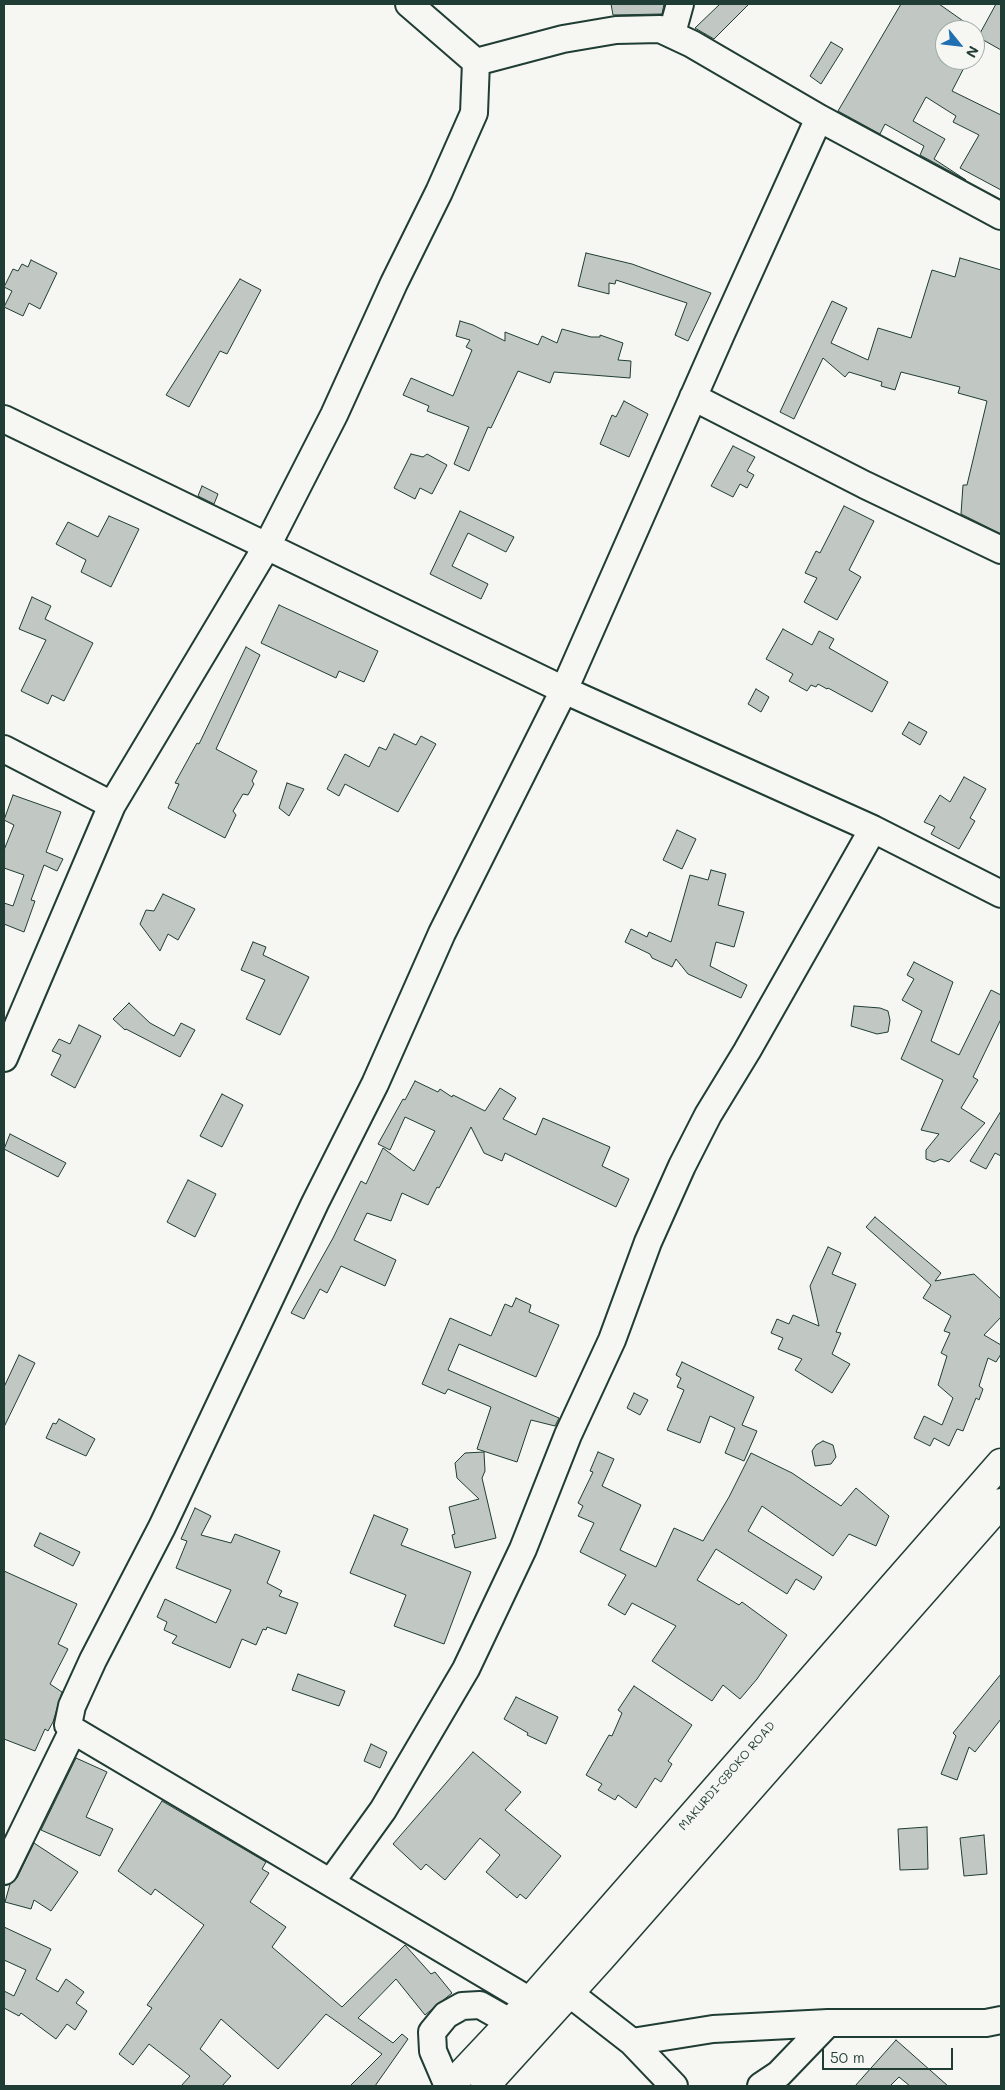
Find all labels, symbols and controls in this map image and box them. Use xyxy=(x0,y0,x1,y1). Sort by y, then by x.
north arrow xyxy=(935,20,985,70)
text: N xyxy=(962,43,984,61)
street label: MAKURDI-GBOKO ROAD xyxy=(676,1719,778,1833)
scale bar xyxy=(825,2038,956,2070)
text: 50 m xyxy=(830,2047,865,2067)

